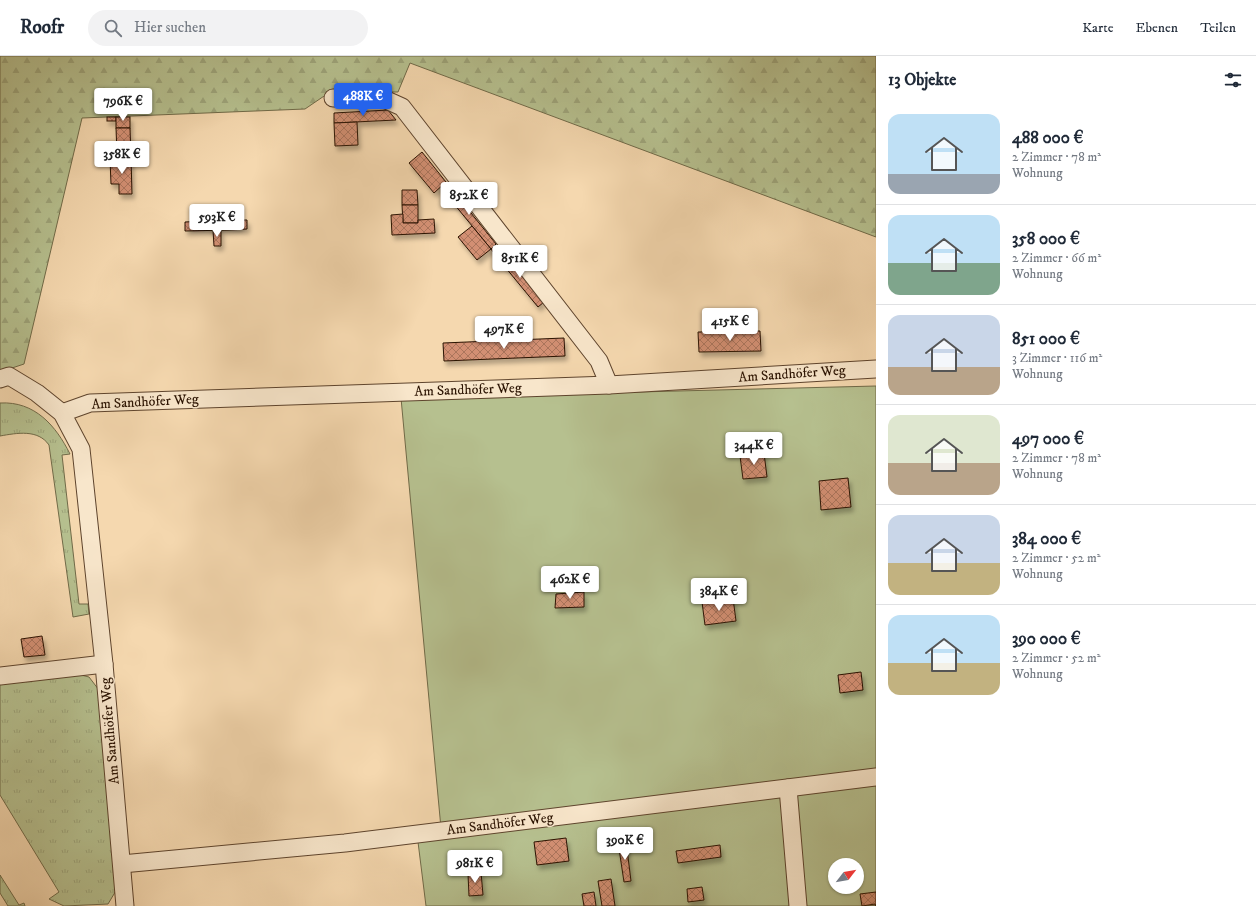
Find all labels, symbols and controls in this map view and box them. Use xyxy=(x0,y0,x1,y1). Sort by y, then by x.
search box xyxy=(88,10,368,46)
text: Roofr xyxy=(20,16,64,39)
icon: search xyxy=(102,17,124,39)
text: Hier suchen xyxy=(134,18,206,37)
text: Karte xyxy=(1082,19,1113,37)
text: Ebenen xyxy=(1135,19,1178,37)
text: Teilen xyxy=(1200,19,1236,37)
text: 13 Objekte xyxy=(888,69,956,91)
icon: filters xyxy=(1222,69,1244,91)
pin: 488K € xyxy=(330,83,396,117)
pin: 796K € xyxy=(90,88,156,122)
text: 488K € xyxy=(343,88,383,104)
text: 796K € xyxy=(103,93,143,109)
text: 488 000 € xyxy=(1012,127,1084,149)
icon: home xyxy=(920,130,968,178)
pin: 358K € xyxy=(89,141,155,175)
text: 358K € xyxy=(103,146,141,162)
text: 2 Zimmer · 78 m² xyxy=(1012,149,1101,165)
text: Wohnung xyxy=(1012,165,1062,181)
pin: 852K € xyxy=(436,182,502,216)
text: 852K € xyxy=(450,187,488,203)
pin: 593K € xyxy=(184,204,250,238)
text: 593K € xyxy=(198,209,236,225)
text: 358 000 € xyxy=(1012,228,1080,250)
icon: home xyxy=(920,231,968,279)
pin: 851K € xyxy=(487,245,553,279)
text: 851K € xyxy=(501,250,539,266)
text: 2 Zimmer · 66 m² xyxy=(1012,250,1101,266)
text: Wohnung xyxy=(1012,266,1062,282)
pin: 415K € xyxy=(697,308,763,342)
text: 415K € xyxy=(711,313,749,329)
pin: 497K € xyxy=(471,316,537,350)
text: 497K € xyxy=(484,321,524,337)
text: 851 000 € xyxy=(1012,328,1080,350)
icon: home xyxy=(920,331,968,379)
text: 3 Zimmer · 116 m² xyxy=(1012,350,1102,366)
street label: Am Sandhöfer Weg xyxy=(738,361,846,387)
text: Wohnung xyxy=(1012,366,1062,382)
street label: Am Sandhöfer Weg xyxy=(414,379,522,401)
street label: Am Sandhöfer Weg xyxy=(91,390,199,414)
text: 497 000 € xyxy=(1012,428,1084,450)
icon: home xyxy=(920,431,968,479)
pin: 344K € xyxy=(721,432,787,466)
text: 344K € xyxy=(734,437,774,453)
text: 2 Zimmer · 78 m² xyxy=(1012,450,1101,466)
text: Wohnung xyxy=(1012,466,1062,482)
text: 384 000 € xyxy=(1012,528,1081,550)
icon: home xyxy=(920,531,968,579)
text: 2 Zimmer · 52 m² xyxy=(1012,550,1101,566)
pin: 462K € xyxy=(537,566,603,600)
text: Wohnung xyxy=(1012,566,1062,582)
text: 462K € xyxy=(550,571,590,587)
pin: 384K € xyxy=(686,578,752,612)
text: 384K € xyxy=(700,583,738,599)
text: 390 000 € xyxy=(1012,628,1081,650)
icon: home xyxy=(920,631,968,679)
text: 2 Zimmer · 52 m² xyxy=(1012,650,1101,666)
text: Wohnung xyxy=(1012,666,1062,682)
street label: Am Sandhöfer Weg xyxy=(96,677,124,785)
street label: Am Sandhöfer Weg xyxy=(446,809,554,839)
pin: 390K € xyxy=(592,827,658,861)
text: 390K € xyxy=(606,832,644,848)
pin: 981K € xyxy=(442,850,508,884)
text: 981K € xyxy=(456,855,494,871)
north arrow xyxy=(828,858,864,894)
map controls xyxy=(828,858,864,894)

